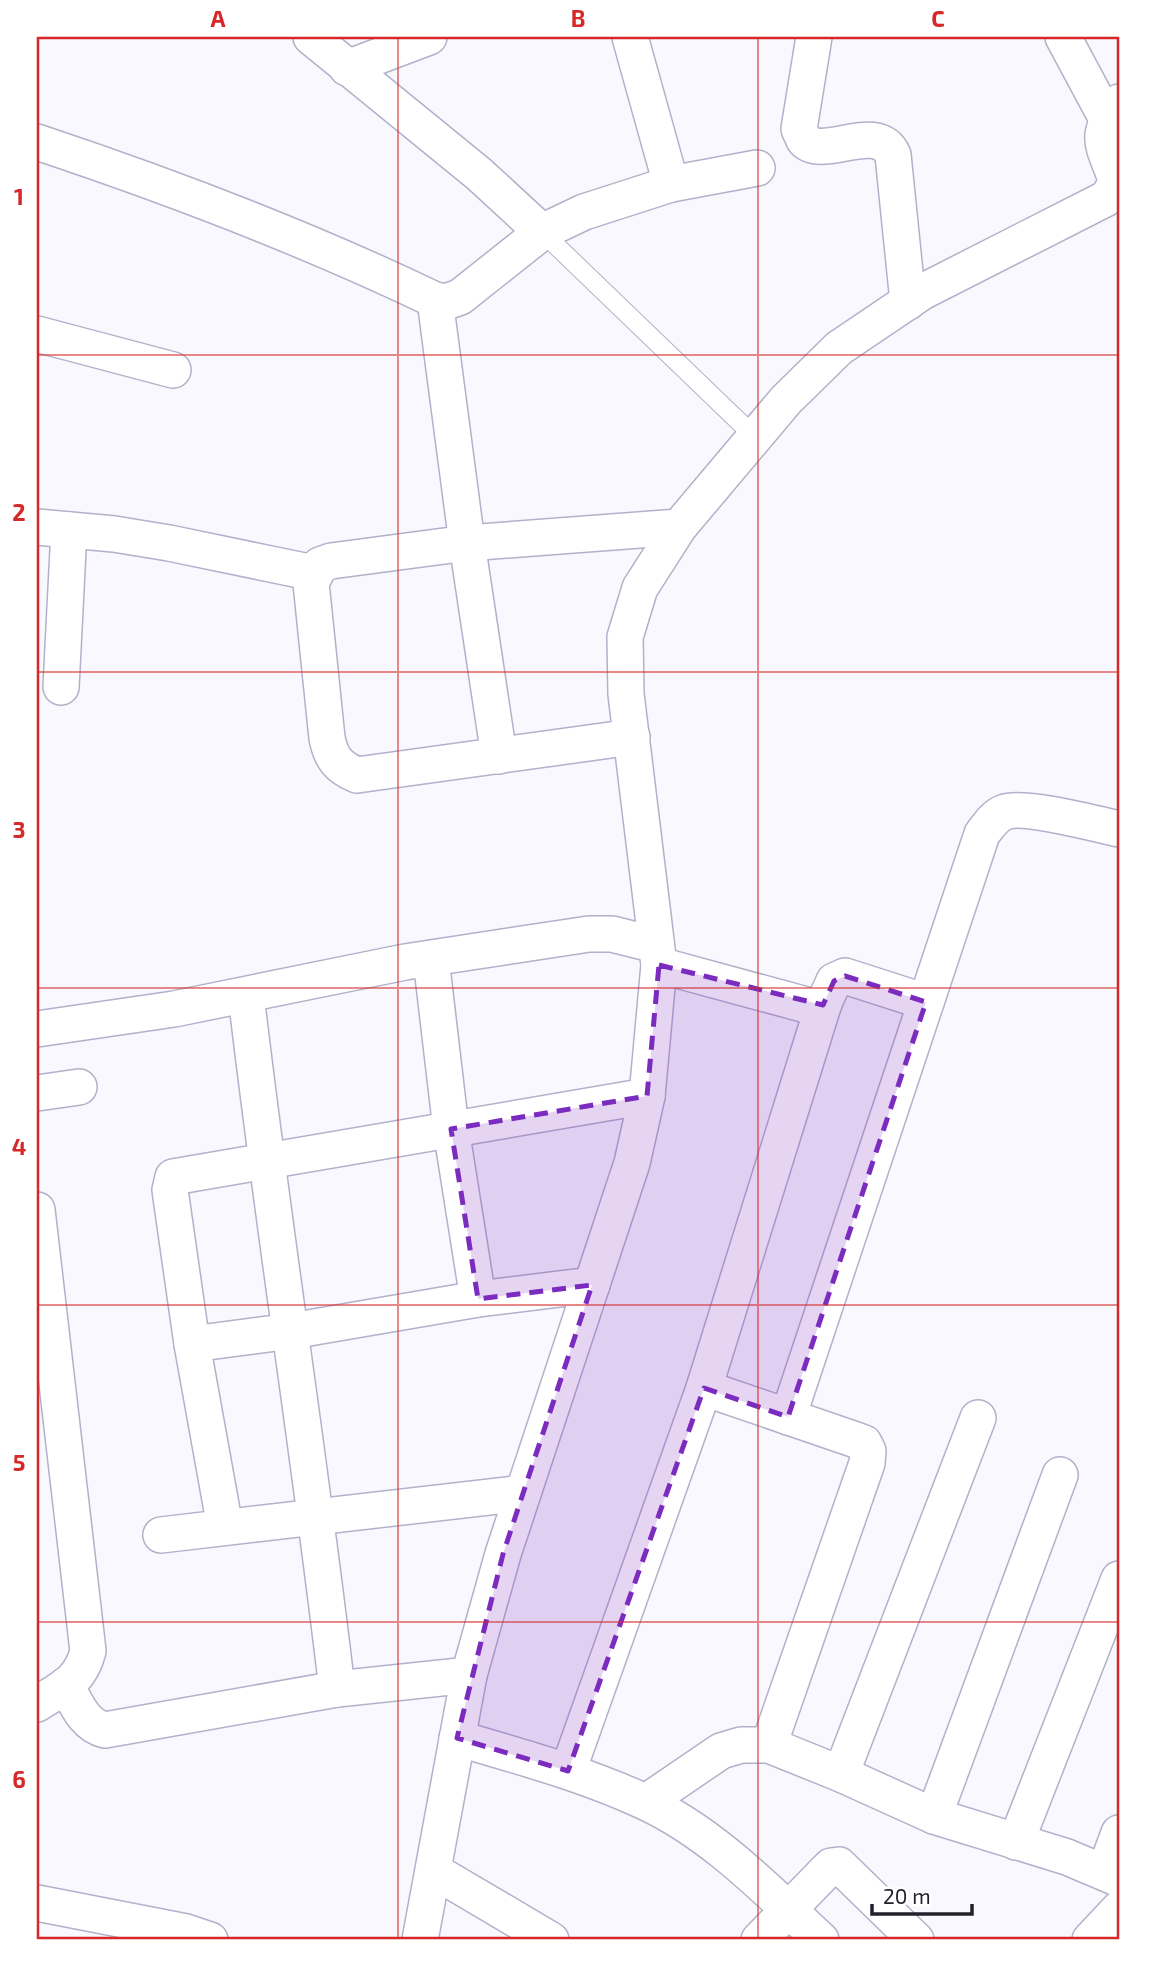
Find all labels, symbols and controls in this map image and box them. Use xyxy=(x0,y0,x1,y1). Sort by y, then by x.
text: A xyxy=(210,4,226,32)
text: B xyxy=(571,4,585,32)
text: C xyxy=(931,4,945,32)
text: 1 xyxy=(14,182,24,210)
text: 2 xyxy=(12,498,26,526)
text: 3 xyxy=(12,815,26,843)
text: 4 xyxy=(12,1132,26,1160)
text: 5 xyxy=(13,1448,25,1476)
text: 6 xyxy=(12,1765,26,1793)
scale bar xyxy=(872,1872,972,1916)
text: 20 m xyxy=(883,1883,931,1908)

